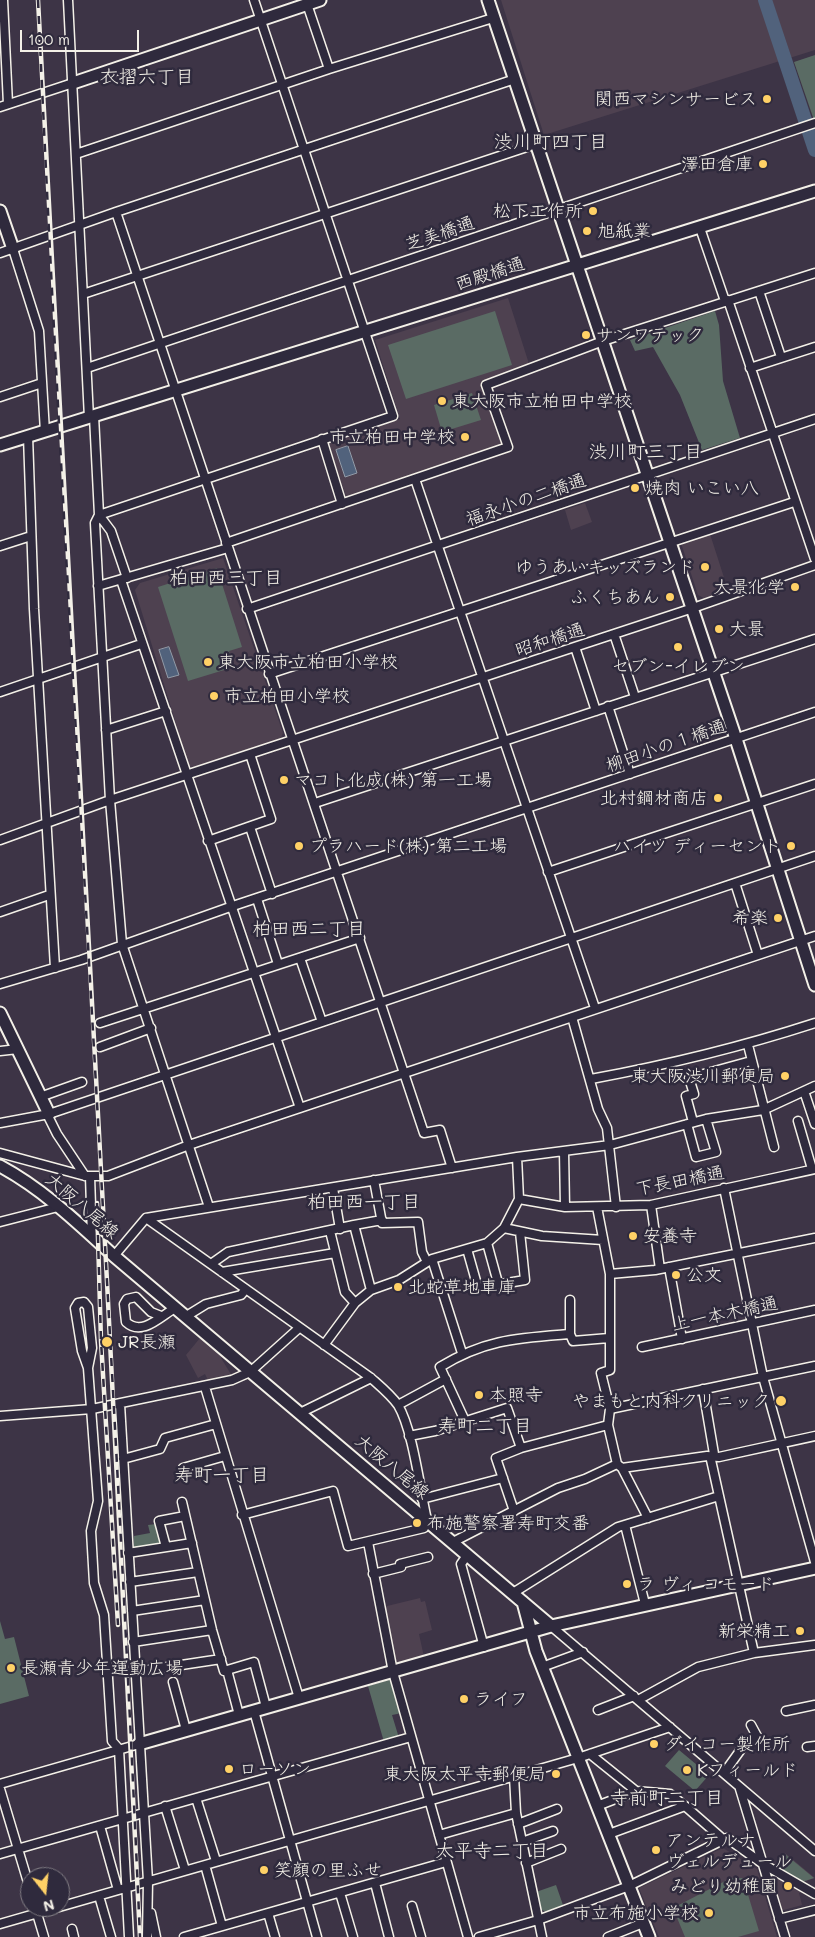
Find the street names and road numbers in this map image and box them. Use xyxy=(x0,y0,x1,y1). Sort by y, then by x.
street label: 芝美橋通 xyxy=(402,212,478,256)
street label: 西殿橋通 xyxy=(452,253,528,295)
street label: 福永小の二橋通 xyxy=(463,469,589,531)
street label: 昭和橋通 xyxy=(512,619,588,661)
street label: 柳田小の１橋通 xyxy=(603,715,729,777)
street label: 下長田橋通 xyxy=(634,1162,726,1200)
street label: 大阪八尾線 xyxy=(41,1168,123,1244)
street label: 上一本木橋通 xyxy=(670,1292,780,1336)
street label: 大阪八尾線 xyxy=(351,1430,433,1504)

